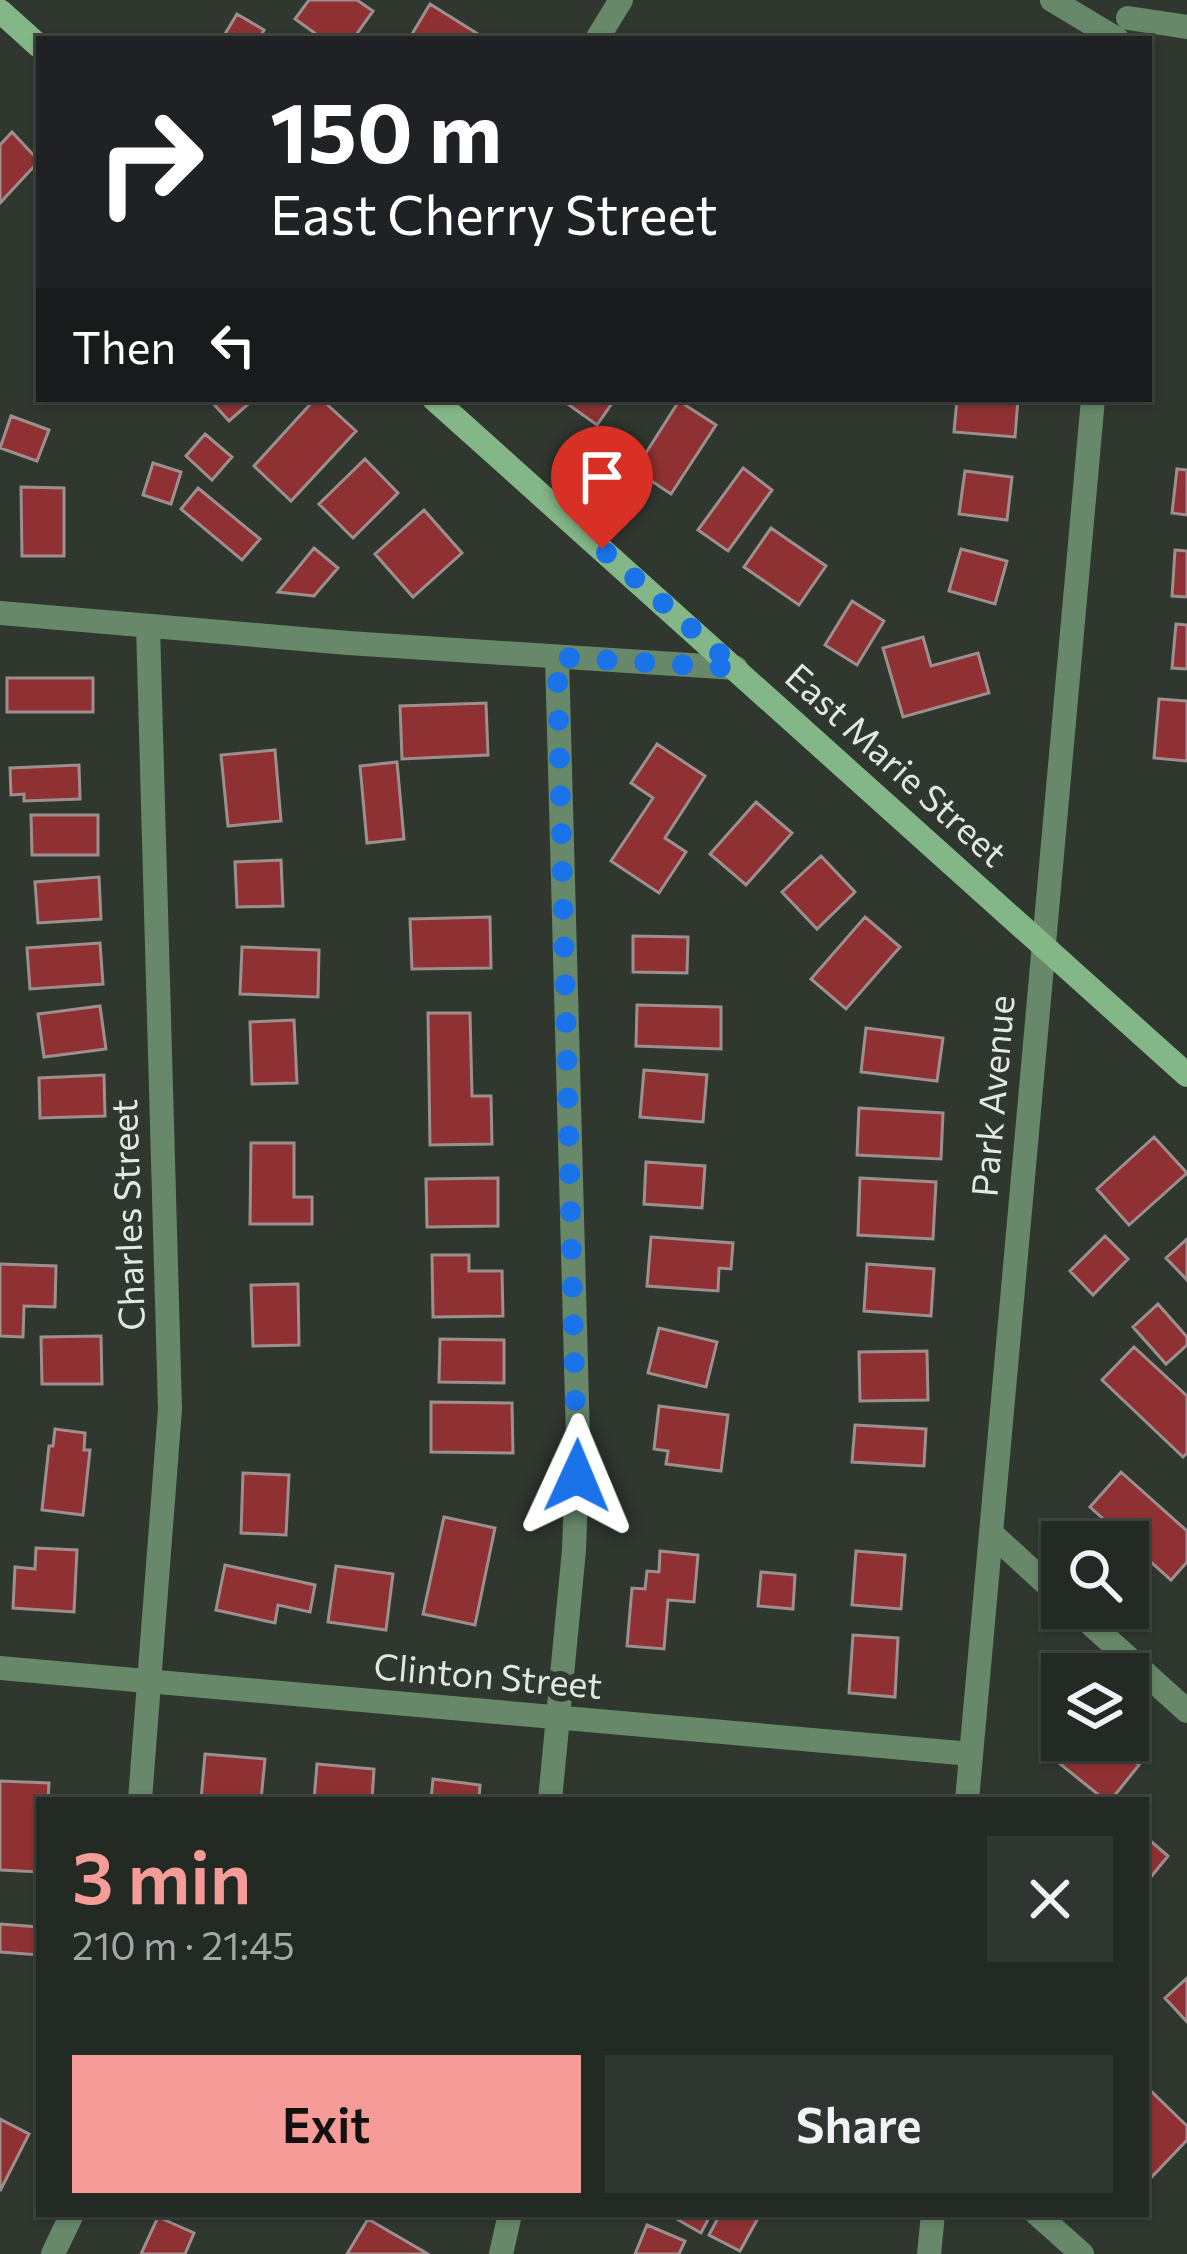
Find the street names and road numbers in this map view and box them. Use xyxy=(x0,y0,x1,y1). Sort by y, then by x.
street label: East Marie Street xyxy=(778,653,1017,874)
street label: Park Avenue xyxy=(960,993,1022,1198)
street label: Charles Street xyxy=(100,1099,152,1332)
street label: Clinton Street xyxy=(372,1642,604,1706)

